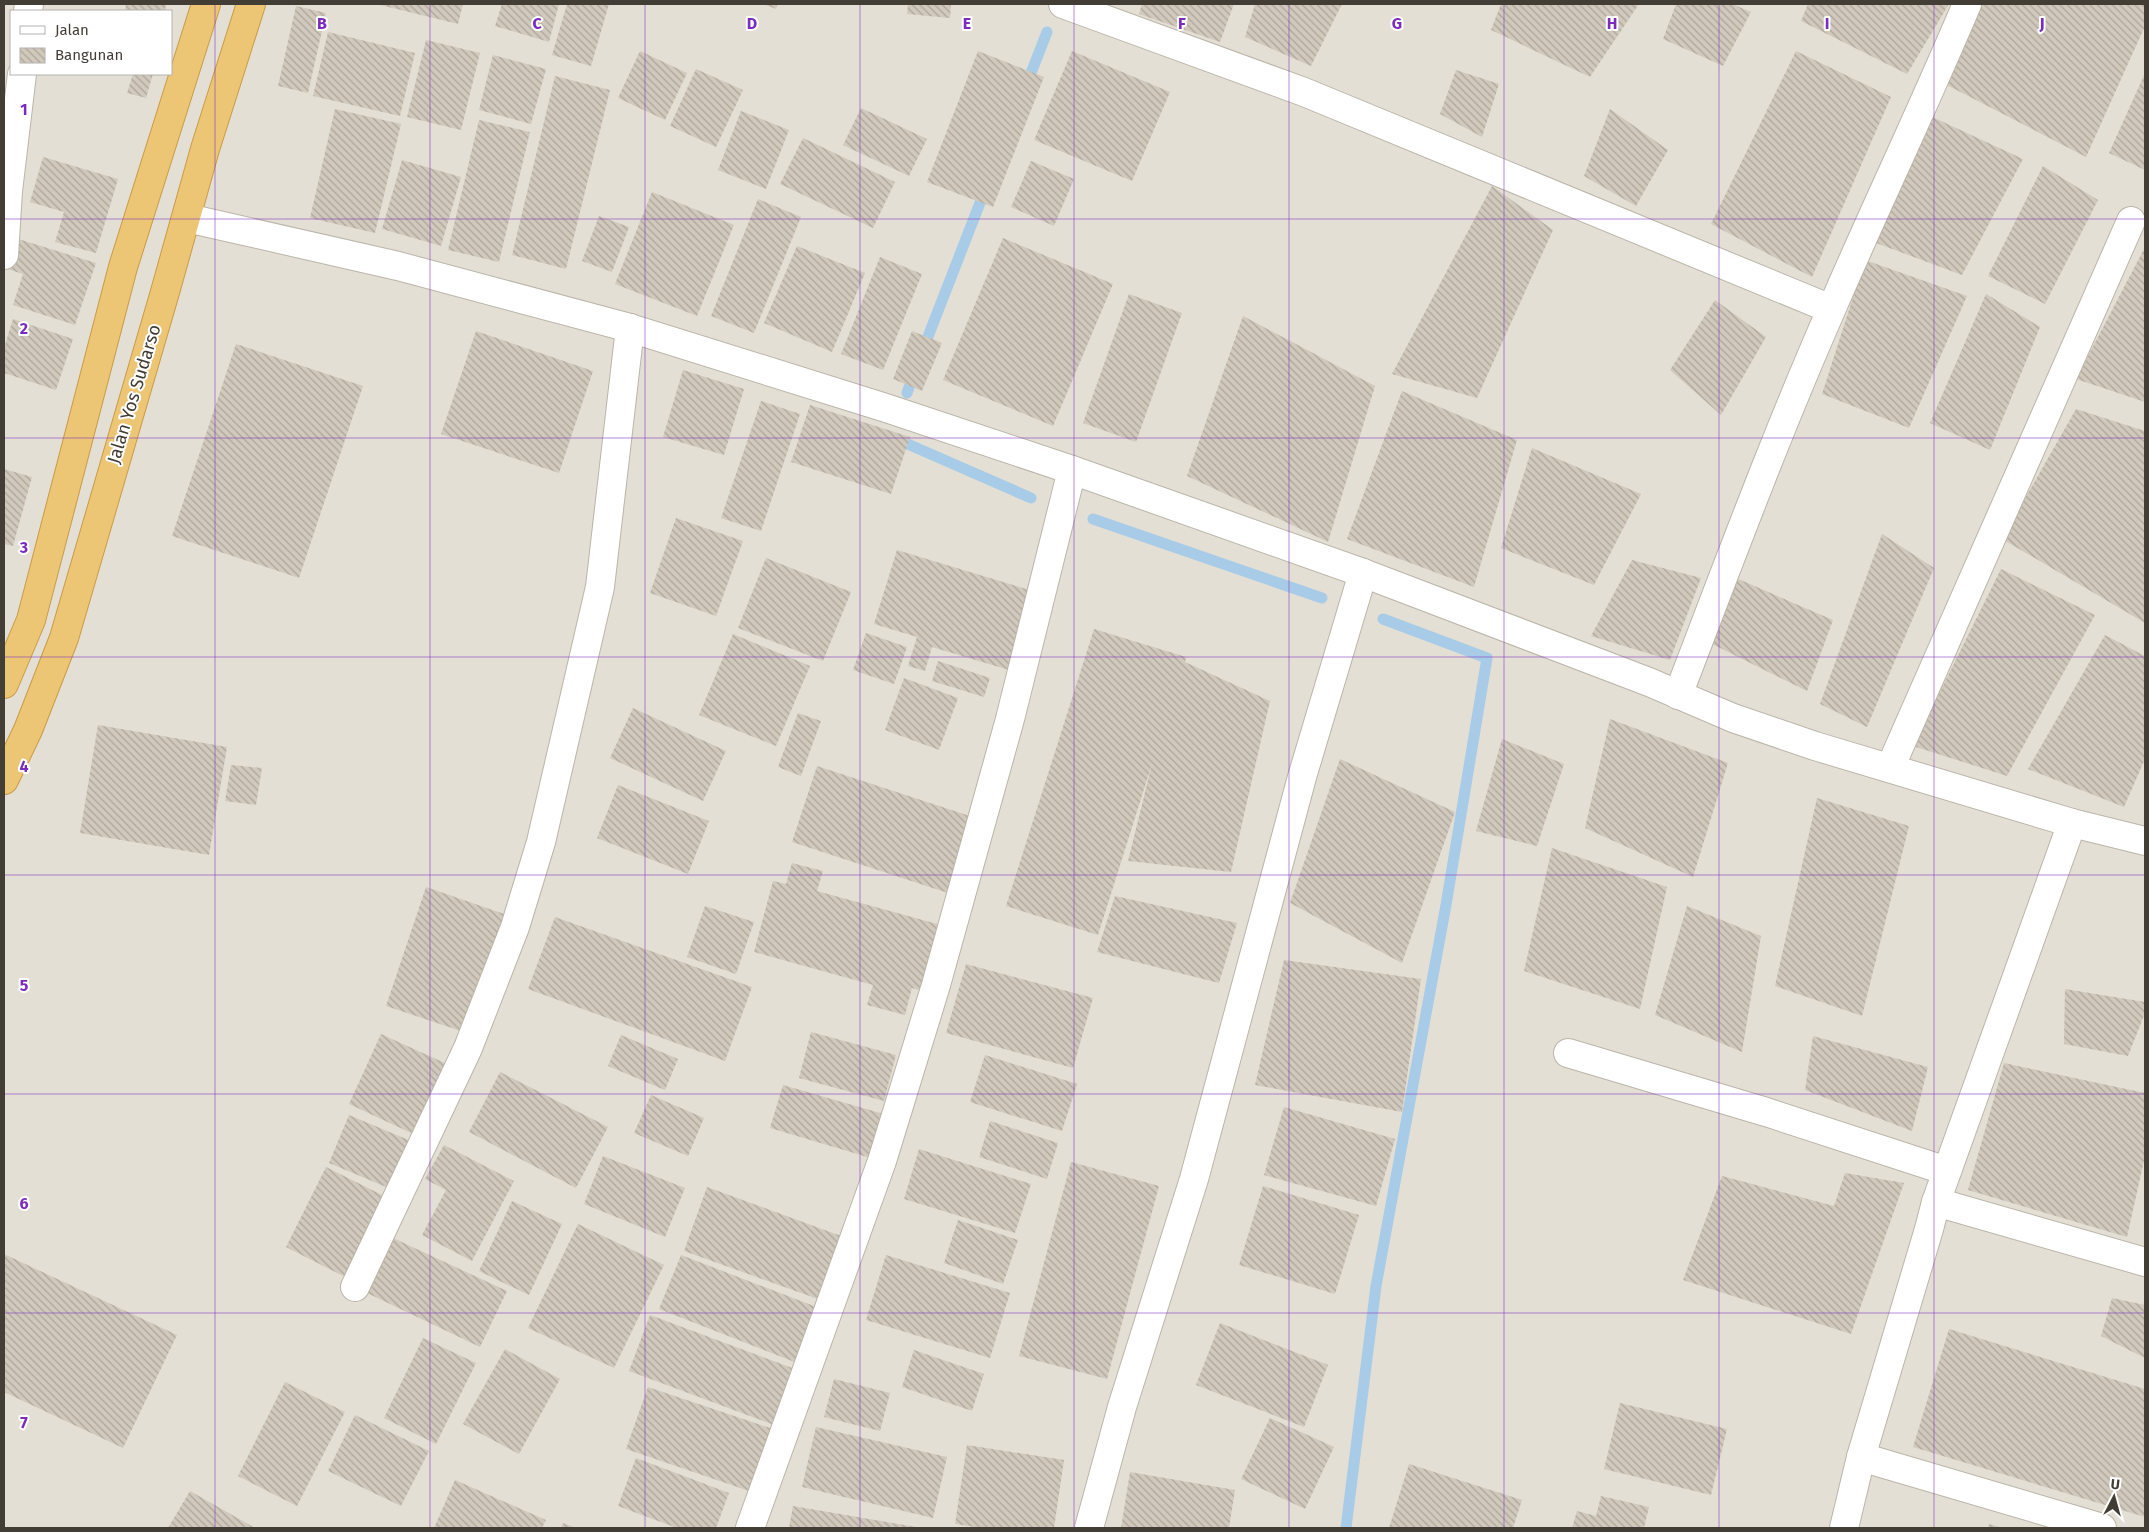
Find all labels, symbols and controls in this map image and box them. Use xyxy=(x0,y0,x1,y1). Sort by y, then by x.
legend xyxy=(10,10,172,75)
text: B xyxy=(317,14,327,33)
text: C xyxy=(532,14,542,33)
text: D xyxy=(747,14,757,33)
text: E xyxy=(963,14,971,33)
text: F xyxy=(1178,14,1186,33)
text: G xyxy=(1392,14,1402,33)
text: H xyxy=(1607,14,1617,33)
text: I xyxy=(1825,14,1829,33)
text: J xyxy=(2038,14,2045,33)
text: Jalan xyxy=(55,21,89,39)
text: Bangunan xyxy=(55,46,123,64)
text: 1 xyxy=(20,100,28,119)
text: 2 xyxy=(20,319,28,338)
street label: Jalan Yos Sudarso xyxy=(102,322,166,466)
text: 3 xyxy=(19,538,28,557)
text: 4 xyxy=(19,757,29,776)
text: 5 xyxy=(20,976,29,995)
text: 6 xyxy=(19,1194,29,1213)
text: 7 xyxy=(20,1413,28,1432)
north arrow xyxy=(2089,1472,2139,1522)
text: U xyxy=(2110,1476,2121,1493)

